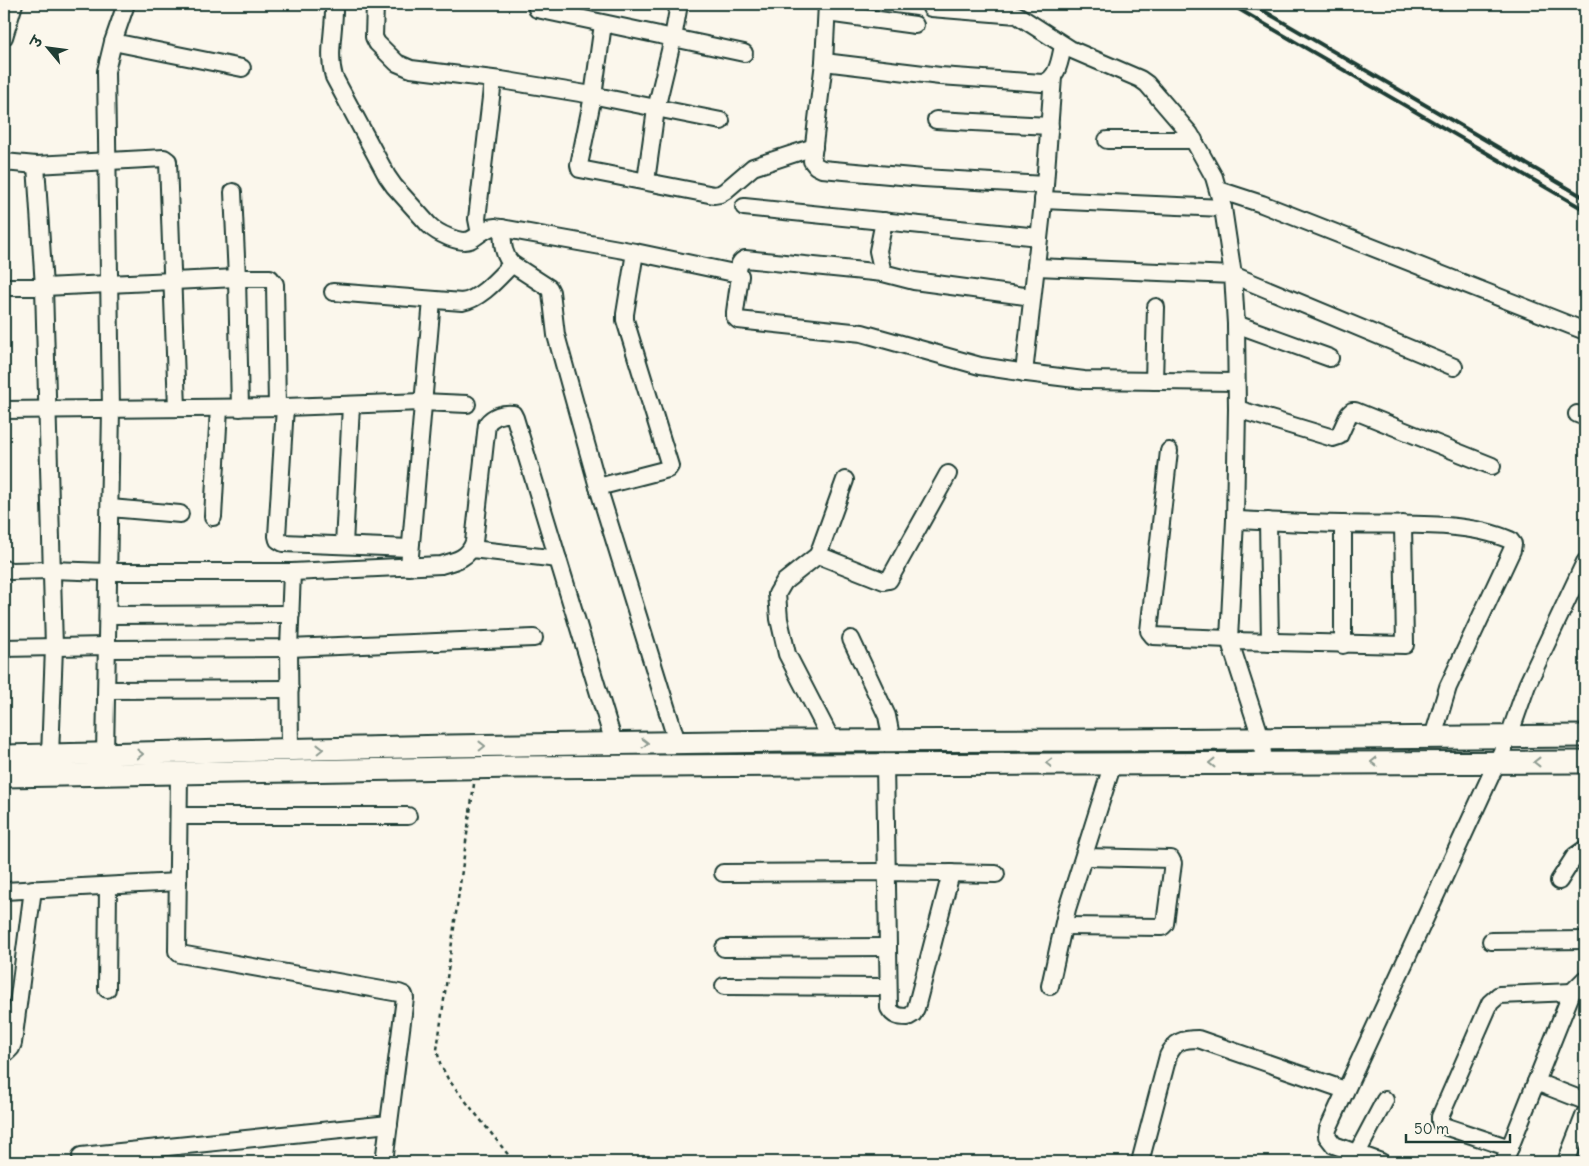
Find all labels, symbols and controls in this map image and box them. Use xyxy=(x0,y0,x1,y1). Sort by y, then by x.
north arrow xyxy=(22,22,72,72)
text: उ xyxy=(26,32,48,52)
one-way arrow xyxy=(642,738,649,748)
one-way arrow xyxy=(479,740,487,751)
one-way arrow xyxy=(316,744,324,755)
one-way arrow xyxy=(136,749,144,759)
one-way arrow xyxy=(1207,757,1215,768)
one-way arrow xyxy=(1370,757,1378,767)
one-way arrow xyxy=(1532,757,1540,767)
one-way arrow xyxy=(1045,758,1052,768)
scale bar xyxy=(1406,1111,1510,1143)
text: 50 m xyxy=(1414,1119,1449,1138)

